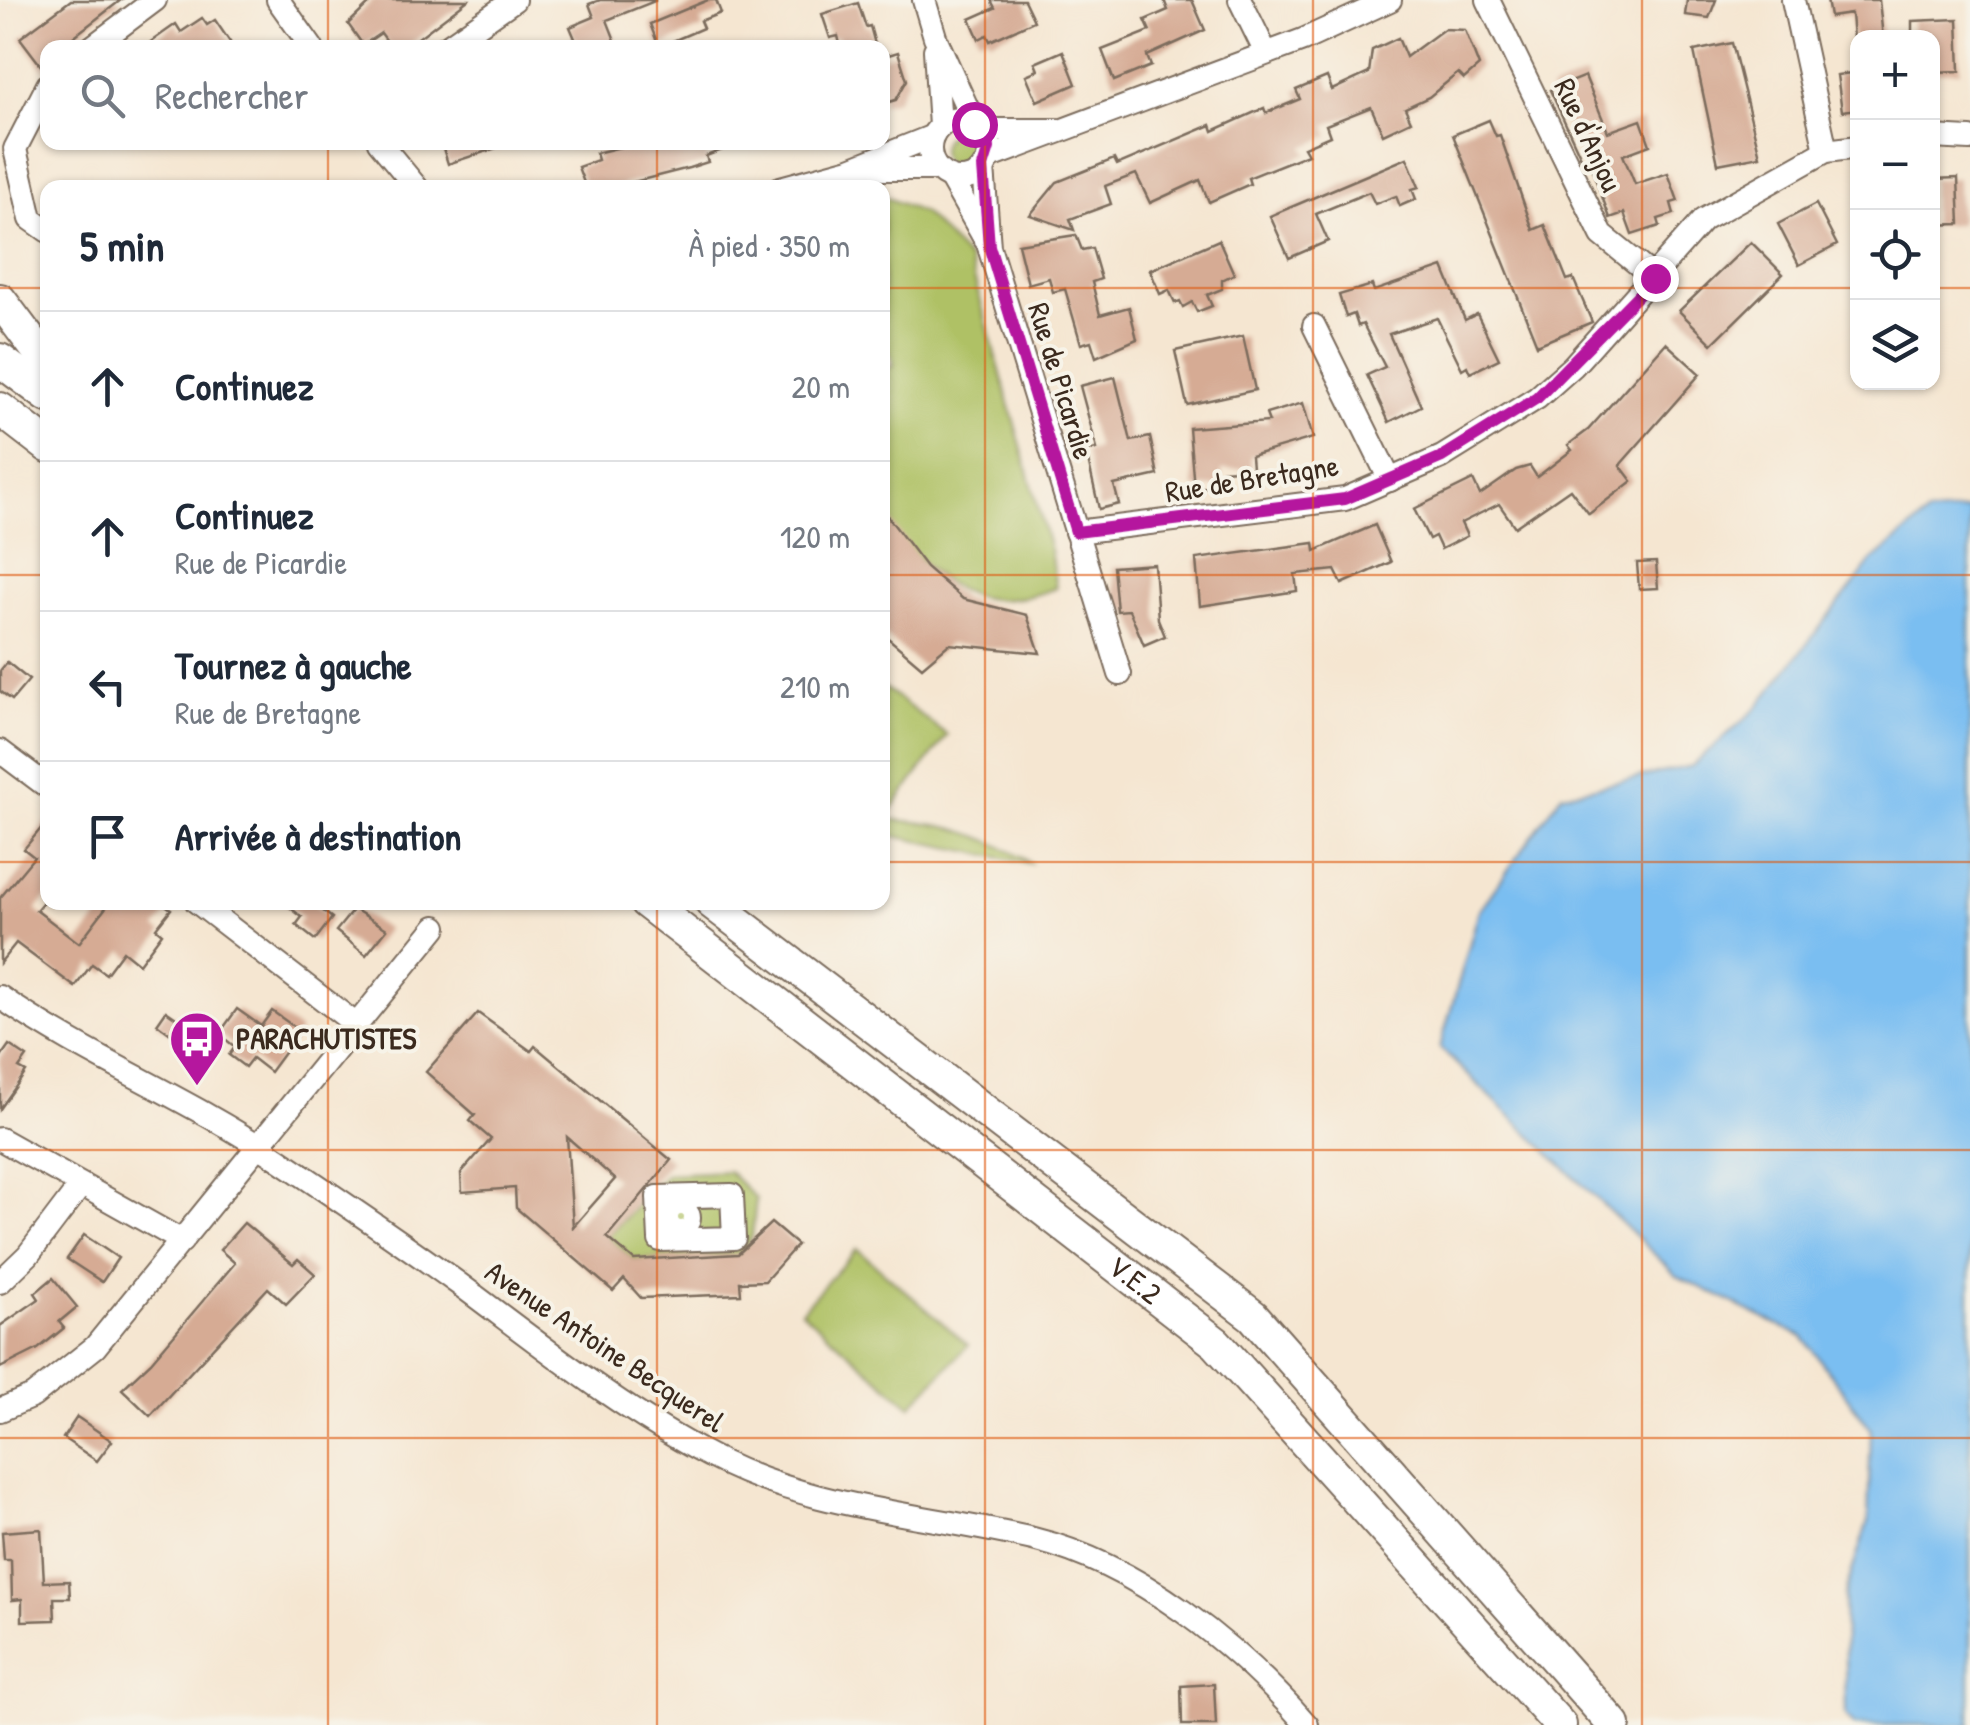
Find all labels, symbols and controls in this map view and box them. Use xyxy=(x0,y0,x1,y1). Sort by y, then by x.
map controls xyxy=(1850,30,1940,390)
button: + xyxy=(1850,30,1940,120)
search box xyxy=(40,40,890,150)
icon: search xyxy=(75,68,130,123)
text: Rechercher xyxy=(155,69,308,121)
street label: Rue d'Anjou xyxy=(1545,72,1632,198)
route start xyxy=(952,102,998,148)
button: − xyxy=(1850,120,1940,210)
button: locate xyxy=(1850,210,1940,300)
text: 5 min xyxy=(80,217,164,274)
text: À pied · 350 m xyxy=(688,224,850,267)
route end xyxy=(1633,256,1679,302)
street label: Rue de Picardie xyxy=(1019,298,1105,464)
button: layers xyxy=(1850,300,1940,390)
icon: ahead xyxy=(80,359,135,414)
text: Continuez xyxy=(175,360,314,412)
text: 20 m xyxy=(792,365,850,408)
street label: Rue de Bretagne xyxy=(1162,445,1341,511)
text: Continuez xyxy=(175,489,314,541)
icon: ahead xyxy=(80,509,135,564)
text: 120 m xyxy=(780,515,850,558)
text: Rue de Picardie xyxy=(175,541,347,584)
text: Tournez à gauche xyxy=(175,639,412,691)
icon: left xyxy=(80,659,135,714)
text: 210 m xyxy=(780,665,850,708)
text: Rue de Bretagne xyxy=(175,691,361,734)
icon: arrive xyxy=(80,809,135,864)
text: Arrivée à destination xyxy=(175,810,461,862)
bus stop icon: PARACHUTISTES xyxy=(167,1009,227,1088)
place label: PARACHUTISTES xyxy=(236,1018,416,1058)
street label: V.E.2 xyxy=(1101,1246,1170,1313)
street label: Avenue Antoine Becquerel xyxy=(478,1251,733,1441)

